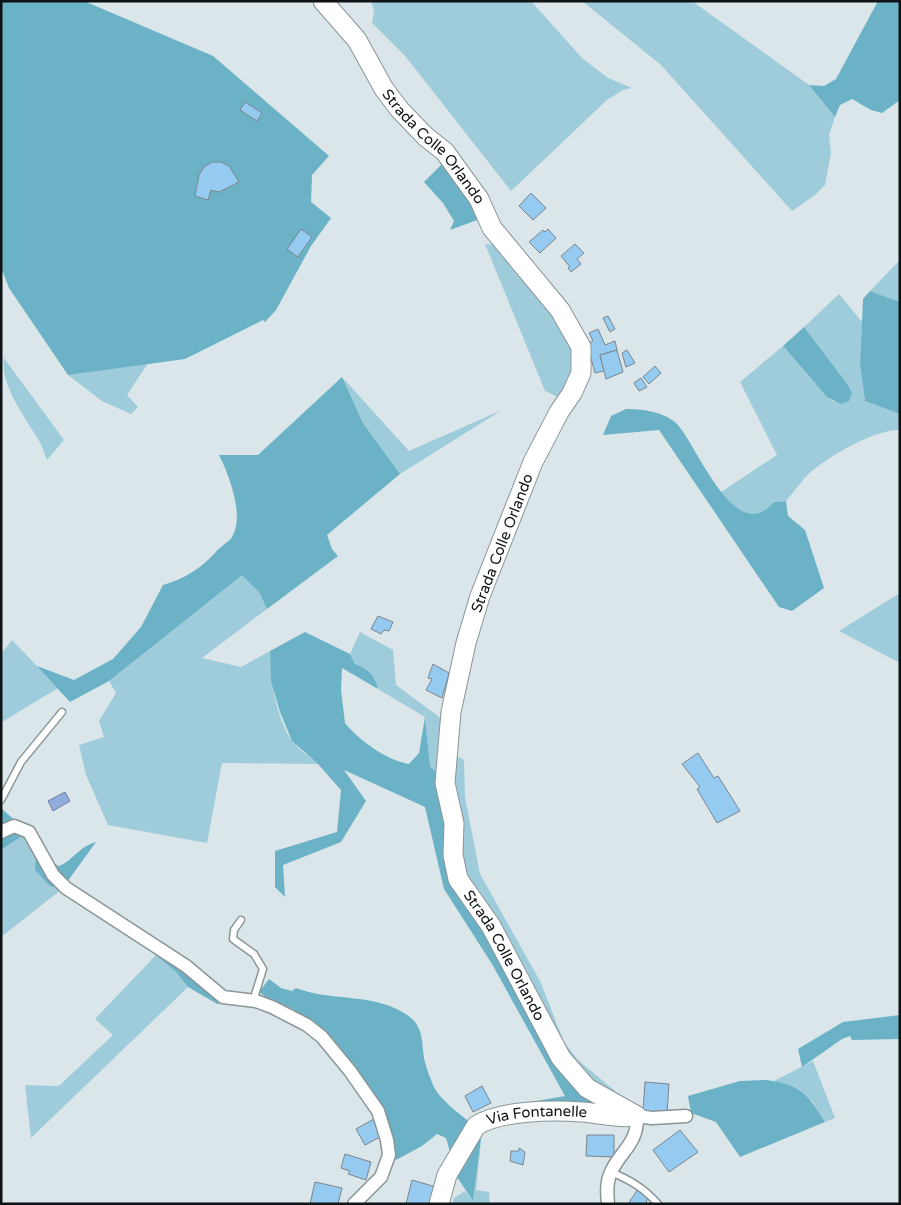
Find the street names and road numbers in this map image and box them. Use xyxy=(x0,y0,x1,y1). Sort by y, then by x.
street label: Strada Colle Orlando xyxy=(378,86,489,208)
street label: Strada Colle Orlando xyxy=(467,471,537,615)
street label: Strada Colle Orlando xyxy=(460,887,549,1024)
street label: Via Fontanelle xyxy=(484,1102,588,1129)

